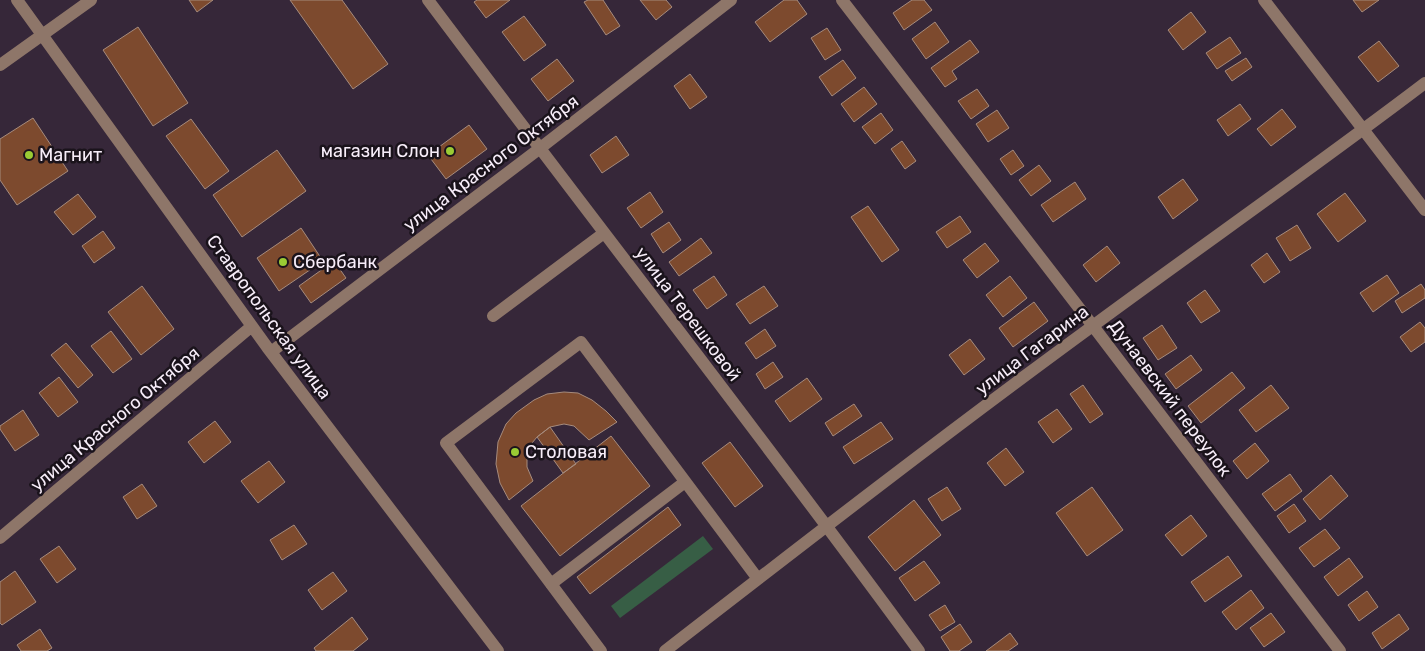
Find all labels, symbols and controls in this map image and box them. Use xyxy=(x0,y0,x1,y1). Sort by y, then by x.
street label: улица Красного Октября xyxy=(399,90,583,236)
place label: магазин Слон xyxy=(321,140,440,162)
place label: Магнит xyxy=(39,144,102,166)
marker: магазин Слон xyxy=(444,145,456,157)
marker: Магнит xyxy=(23,149,35,161)
street label: Ставропольская улица xyxy=(202,230,336,404)
street label: улица Терешковой xyxy=(630,242,746,386)
place label: Сбербанк xyxy=(293,251,378,273)
marker: Сбербанк xyxy=(277,256,289,268)
street label: улица Гагарина xyxy=(971,300,1093,400)
street label: Дунаевский переулок xyxy=(1104,315,1236,481)
street label: улица Красного Октября xyxy=(26,342,204,496)
place label: Столовая xyxy=(525,441,607,463)
marker: Столовая xyxy=(509,446,521,458)

